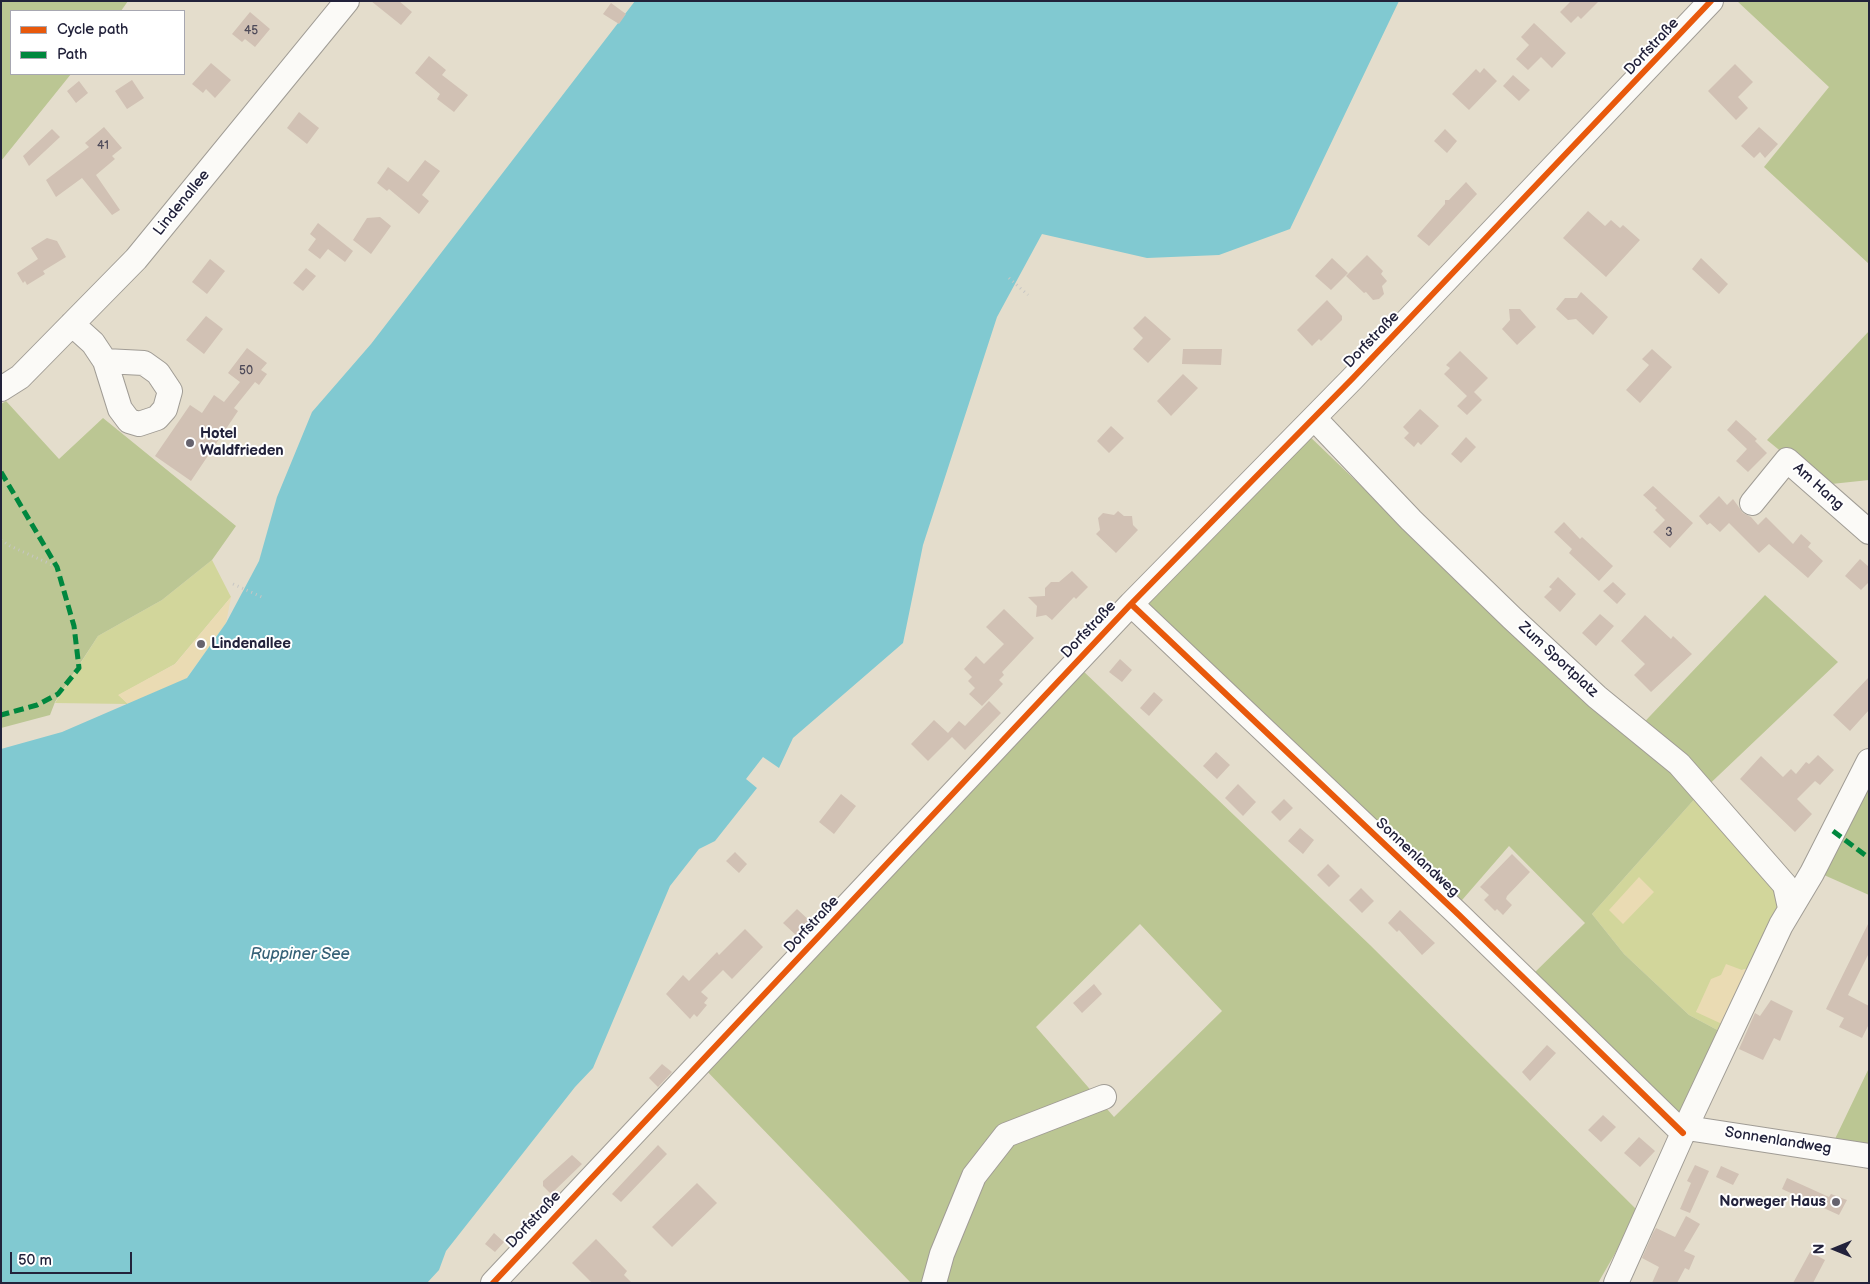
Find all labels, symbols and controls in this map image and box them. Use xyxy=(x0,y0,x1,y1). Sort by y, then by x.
legend xyxy=(10,10,185,75)
street label: Dorfstraße xyxy=(1621,15,1683,79)
text: Cycle path xyxy=(57,20,128,39)
house number: 45 xyxy=(244,24,258,38)
text: Path xyxy=(57,45,87,64)
house number: 41 xyxy=(97,139,109,153)
street label: Lindenallee xyxy=(150,166,214,240)
street label: Dorfstraße xyxy=(1341,308,1403,372)
house number: 50 xyxy=(239,364,253,378)
place label: Hotel Waldfrieden xyxy=(200,425,284,460)
marker: Hotel Waldfrieden xyxy=(184,437,196,449)
street label: Am Hang xyxy=(1789,460,1847,514)
house number: 3 xyxy=(1665,526,1673,540)
street label: Dorfstraße xyxy=(1058,598,1120,662)
street label: Zum Sportplatz xyxy=(1514,619,1602,701)
place label: Lindenallee xyxy=(211,635,291,653)
marker: Lindenallee xyxy=(195,638,207,650)
street label: Sonnenlandweg xyxy=(1372,815,1462,901)
street label: Dorfstraße xyxy=(781,893,843,957)
water label: Ruppiner See xyxy=(250,945,350,965)
street label: Sonnenlandweg xyxy=(1723,1124,1833,1158)
street label: Dorfstraße xyxy=(503,1188,565,1252)
place label: Norweger Haus xyxy=(1719,1193,1826,1211)
marker: Norweger Haus xyxy=(1830,1196,1842,1208)
north arrow xyxy=(1810,1224,1860,1274)
scale bar xyxy=(12,1242,135,1274)
text: N xyxy=(1811,1244,1828,1254)
text: 50 m xyxy=(18,1251,52,1270)

